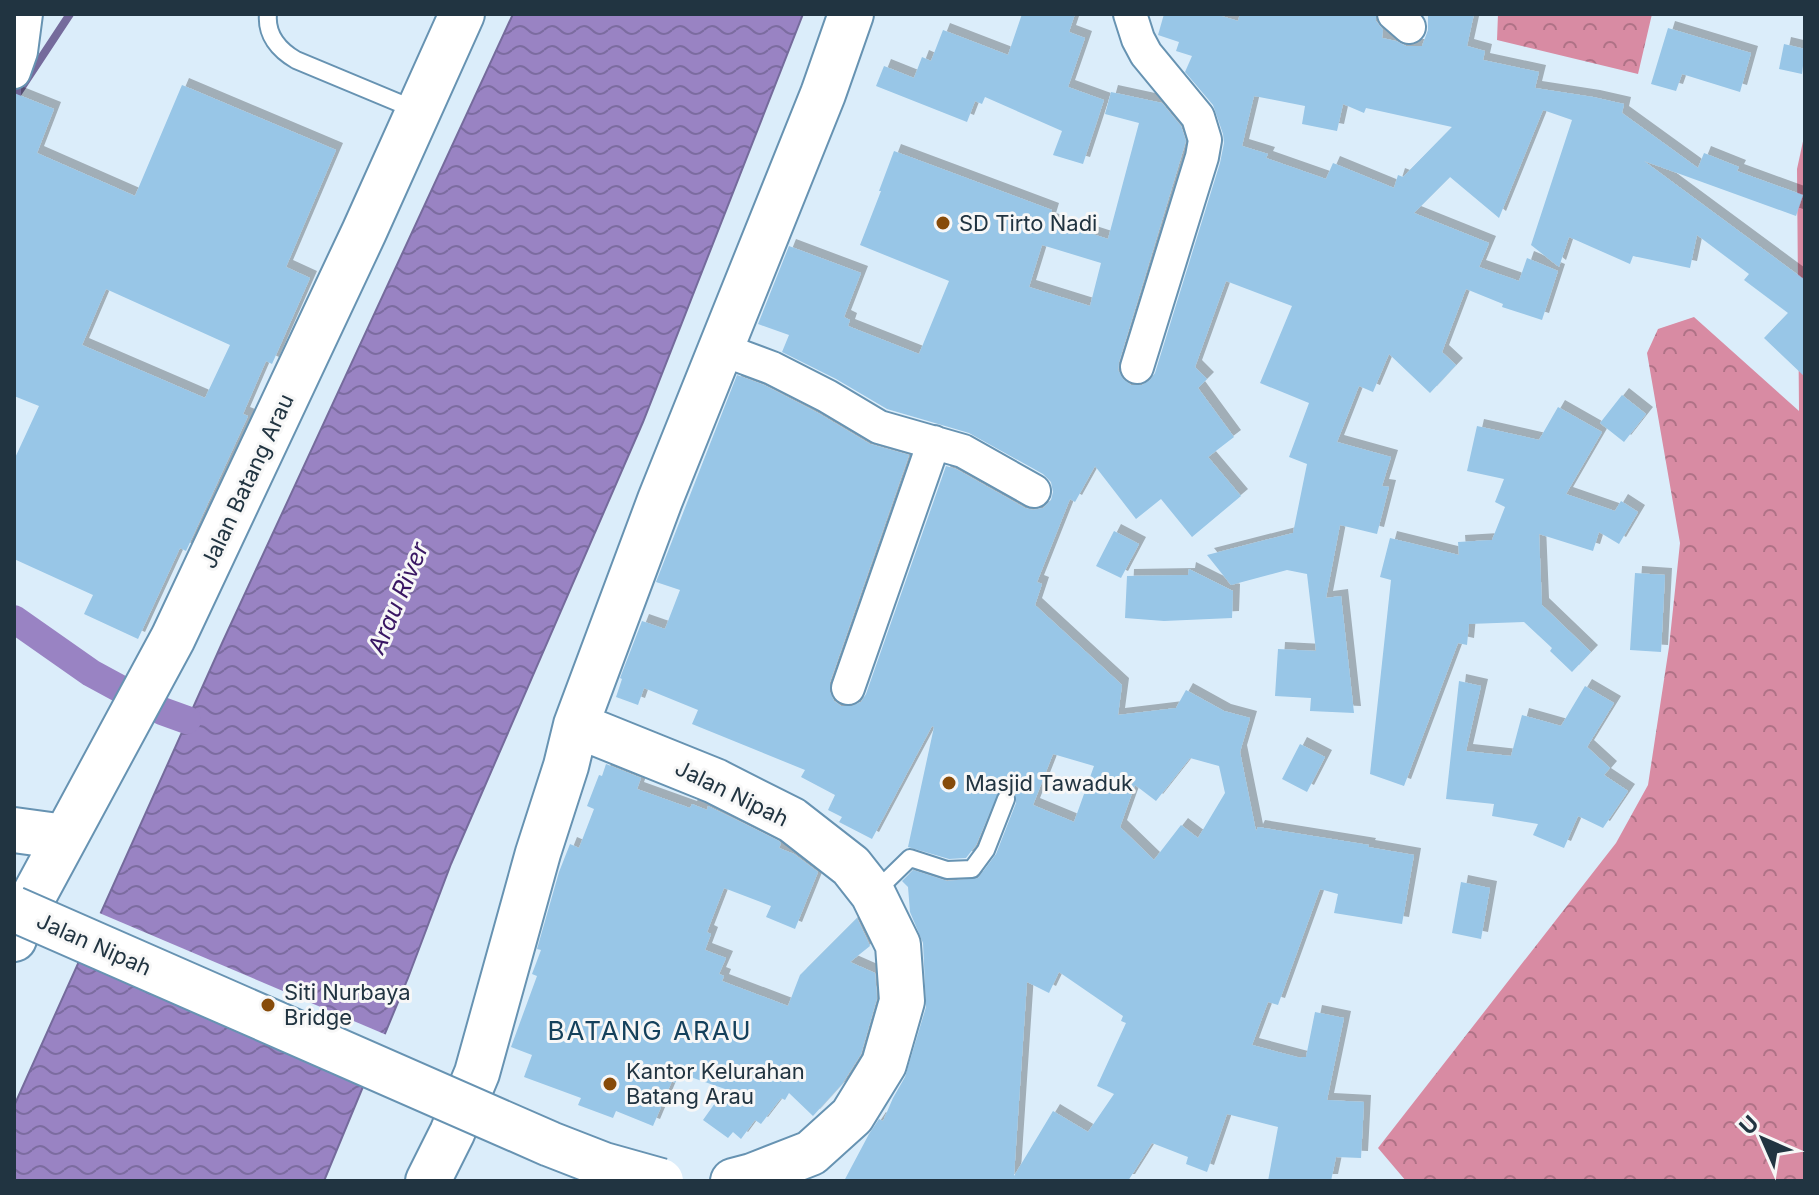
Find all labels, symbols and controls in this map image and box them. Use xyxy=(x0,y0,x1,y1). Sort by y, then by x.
place label: SD Tirto Nadi xyxy=(959,210,1097,236)
marker: SD Tirto Nadi xyxy=(934,214,952,232)
street label: Jalan Batang Arau xyxy=(195,390,299,572)
water label: Arau River xyxy=(361,537,435,659)
street label: Jalan Nipah xyxy=(671,754,793,832)
place label: Masjid Tawaduk xyxy=(965,770,1133,796)
marker: Masjid Tawaduk xyxy=(940,774,958,792)
street label: Jalan Nipah xyxy=(33,907,155,981)
place label: Siti Nurbaya Bridge xyxy=(284,979,411,1030)
marker: Siti Nurbaya Bridge xyxy=(259,996,277,1014)
district label: BATANG ARAU xyxy=(547,1015,753,1046)
place label: Kantor Kelurahan Batang Arau xyxy=(626,1058,805,1109)
marker: Kantor Kelurahan Batang Arau xyxy=(601,1075,619,1093)
north arrow xyxy=(1723,1099,1803,1179)
text: U xyxy=(1734,1110,1764,1140)

